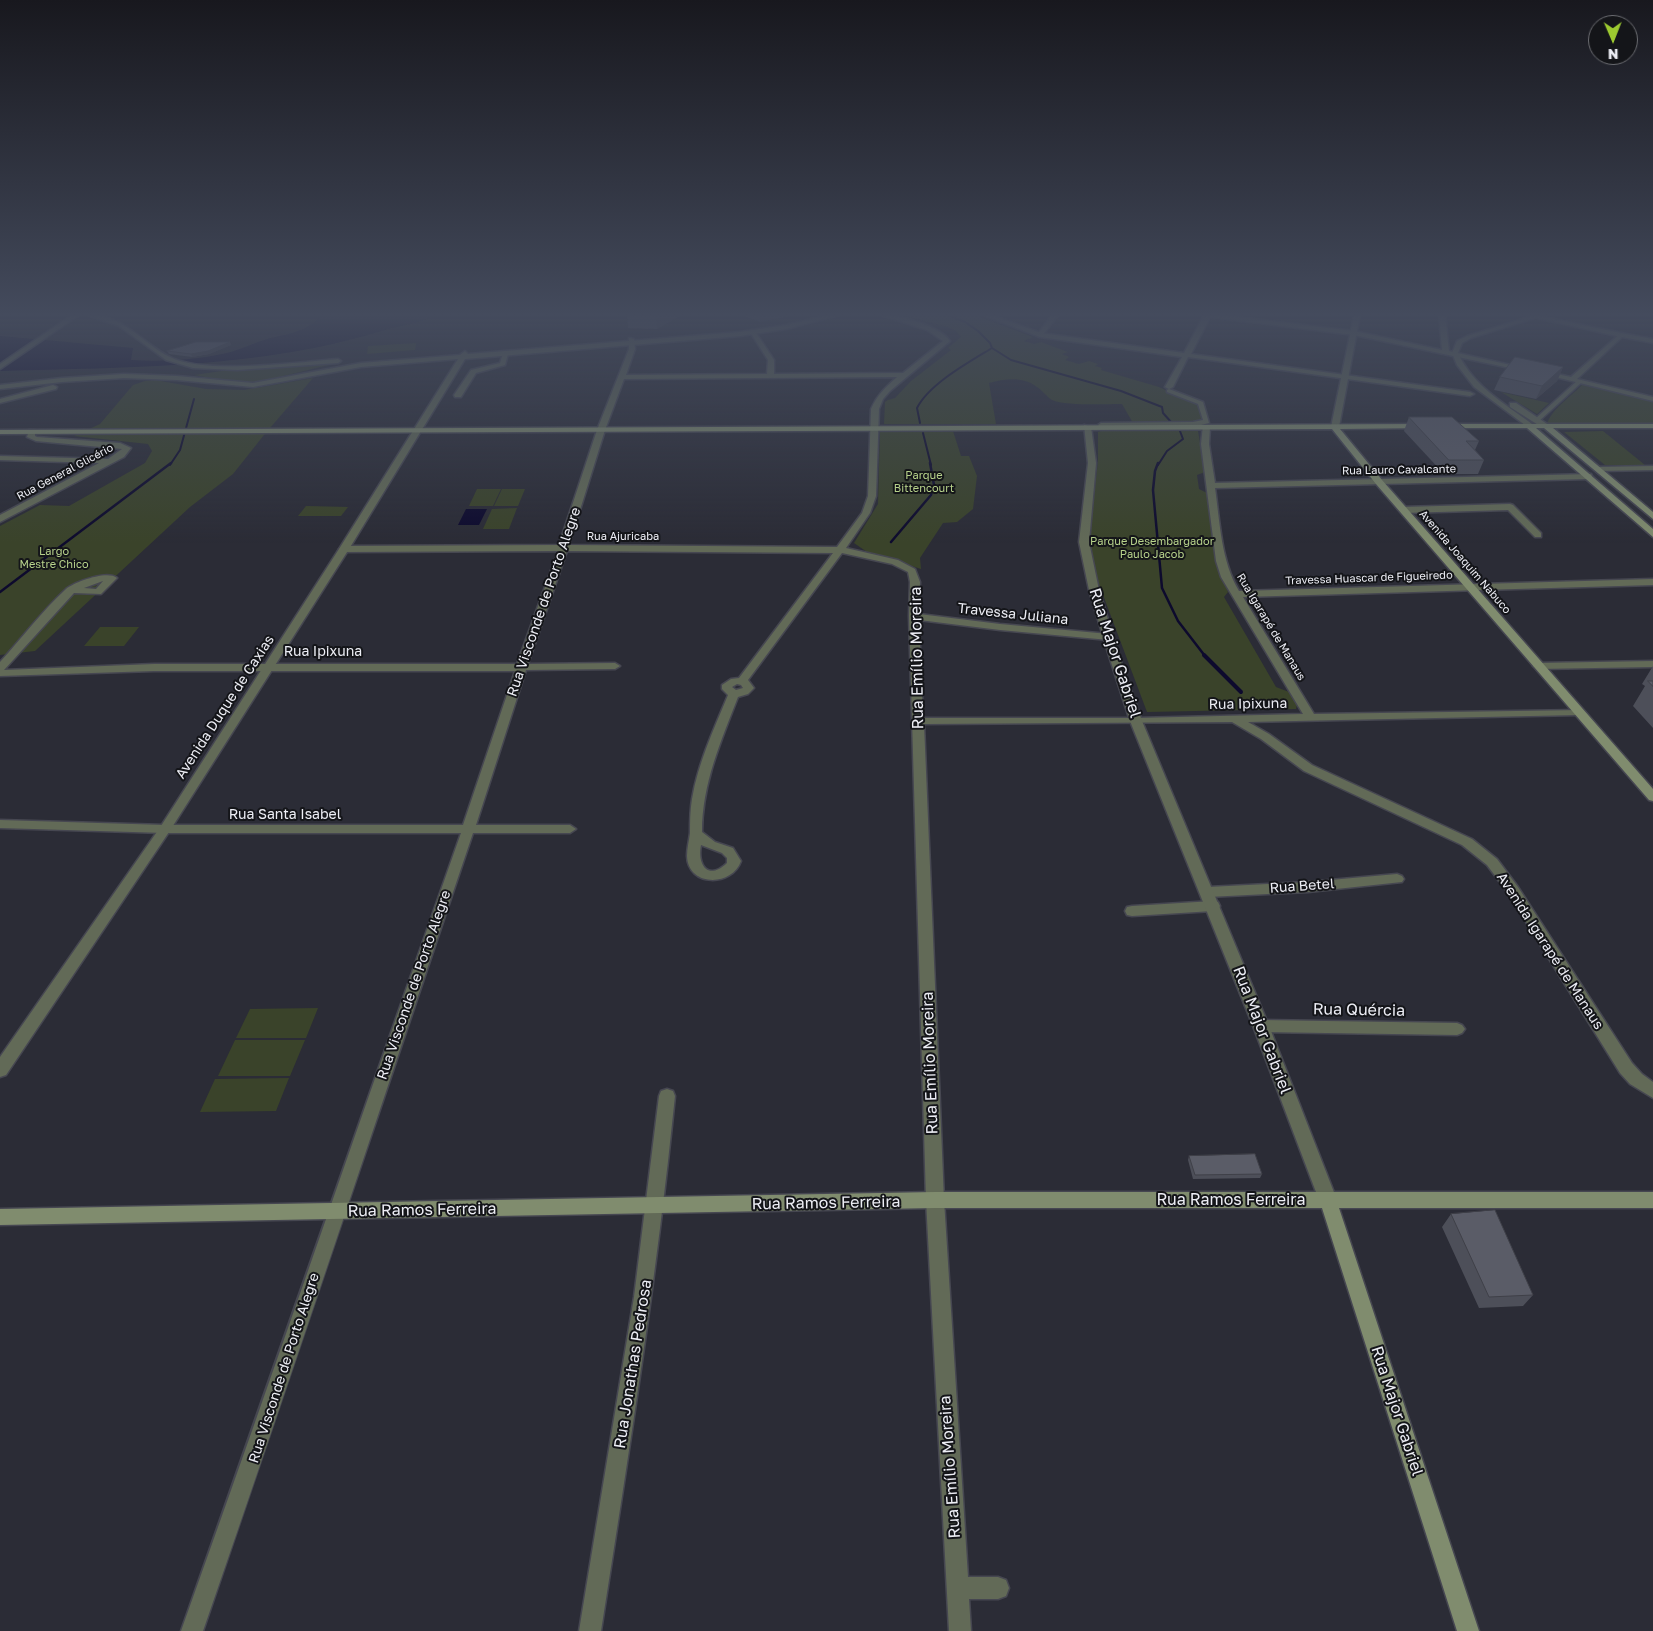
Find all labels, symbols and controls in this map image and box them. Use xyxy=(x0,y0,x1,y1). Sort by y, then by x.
north arrow xyxy=(1588,15,1638,65)
text: N xyxy=(1608,46,1619,63)
street label: Rua General Glicério xyxy=(15,441,115,503)
street label: Rua Lauro Cavalcante xyxy=(1342,462,1456,478)
park label: Parque Bittencourt xyxy=(894,469,954,495)
street label: Rua Visconde de Porto Alegre xyxy=(504,505,584,699)
street label: Avenida Joaquim Nabuco xyxy=(1416,508,1514,616)
street label: Rua Ajuricaba xyxy=(587,530,659,544)
park label: Parque Desembargador Paulo Jacob xyxy=(1090,535,1214,561)
park label: Largo Mestre Chico xyxy=(19,545,89,571)
street label: Travessa Huascar de Figueiredo xyxy=(1285,568,1453,588)
street label: Rua Igarapé de Manaus xyxy=(1234,571,1308,683)
street label: Rua Emílio Moreira xyxy=(906,586,928,730)
street label: Rua Major Gabriel xyxy=(1085,586,1145,720)
street label: Travessa Juliana xyxy=(957,600,1069,628)
street label: Avenida Duque de Caxias xyxy=(172,632,278,782)
street label: Rua Ipixuna xyxy=(284,644,362,660)
street label: Rua Ipixuna xyxy=(1209,695,1287,713)
street label: Rua Santa Isabel xyxy=(229,807,341,823)
street label: Avenida Igarapé de Manaus xyxy=(1493,869,1607,1033)
street label: Rua Betel xyxy=(1269,875,1335,897)
street label: Rua Visconde de Porto Alegre xyxy=(374,888,454,1082)
street label: Rua Major Gabriel xyxy=(1229,963,1295,1097)
street label: Rua Emílio Moreira xyxy=(918,991,942,1135)
street label: Rua Quércia xyxy=(1313,1000,1405,1020)
street label: Rua Ramos Ferreira xyxy=(1157,1190,1305,1210)
street label: Rua Ramos Ferreira xyxy=(751,1192,901,1214)
street label: Rua Ramos Ferreira xyxy=(347,1199,497,1221)
street label: Rua Visconde de Porto Alegre xyxy=(245,1271,323,1465)
street label: Rua Jonathas Pedrosa xyxy=(610,1278,656,1450)
street label: Rua Major Gabriel xyxy=(1367,1344,1427,1478)
street label: Rua Emílio Moreira xyxy=(935,1395,965,1539)

